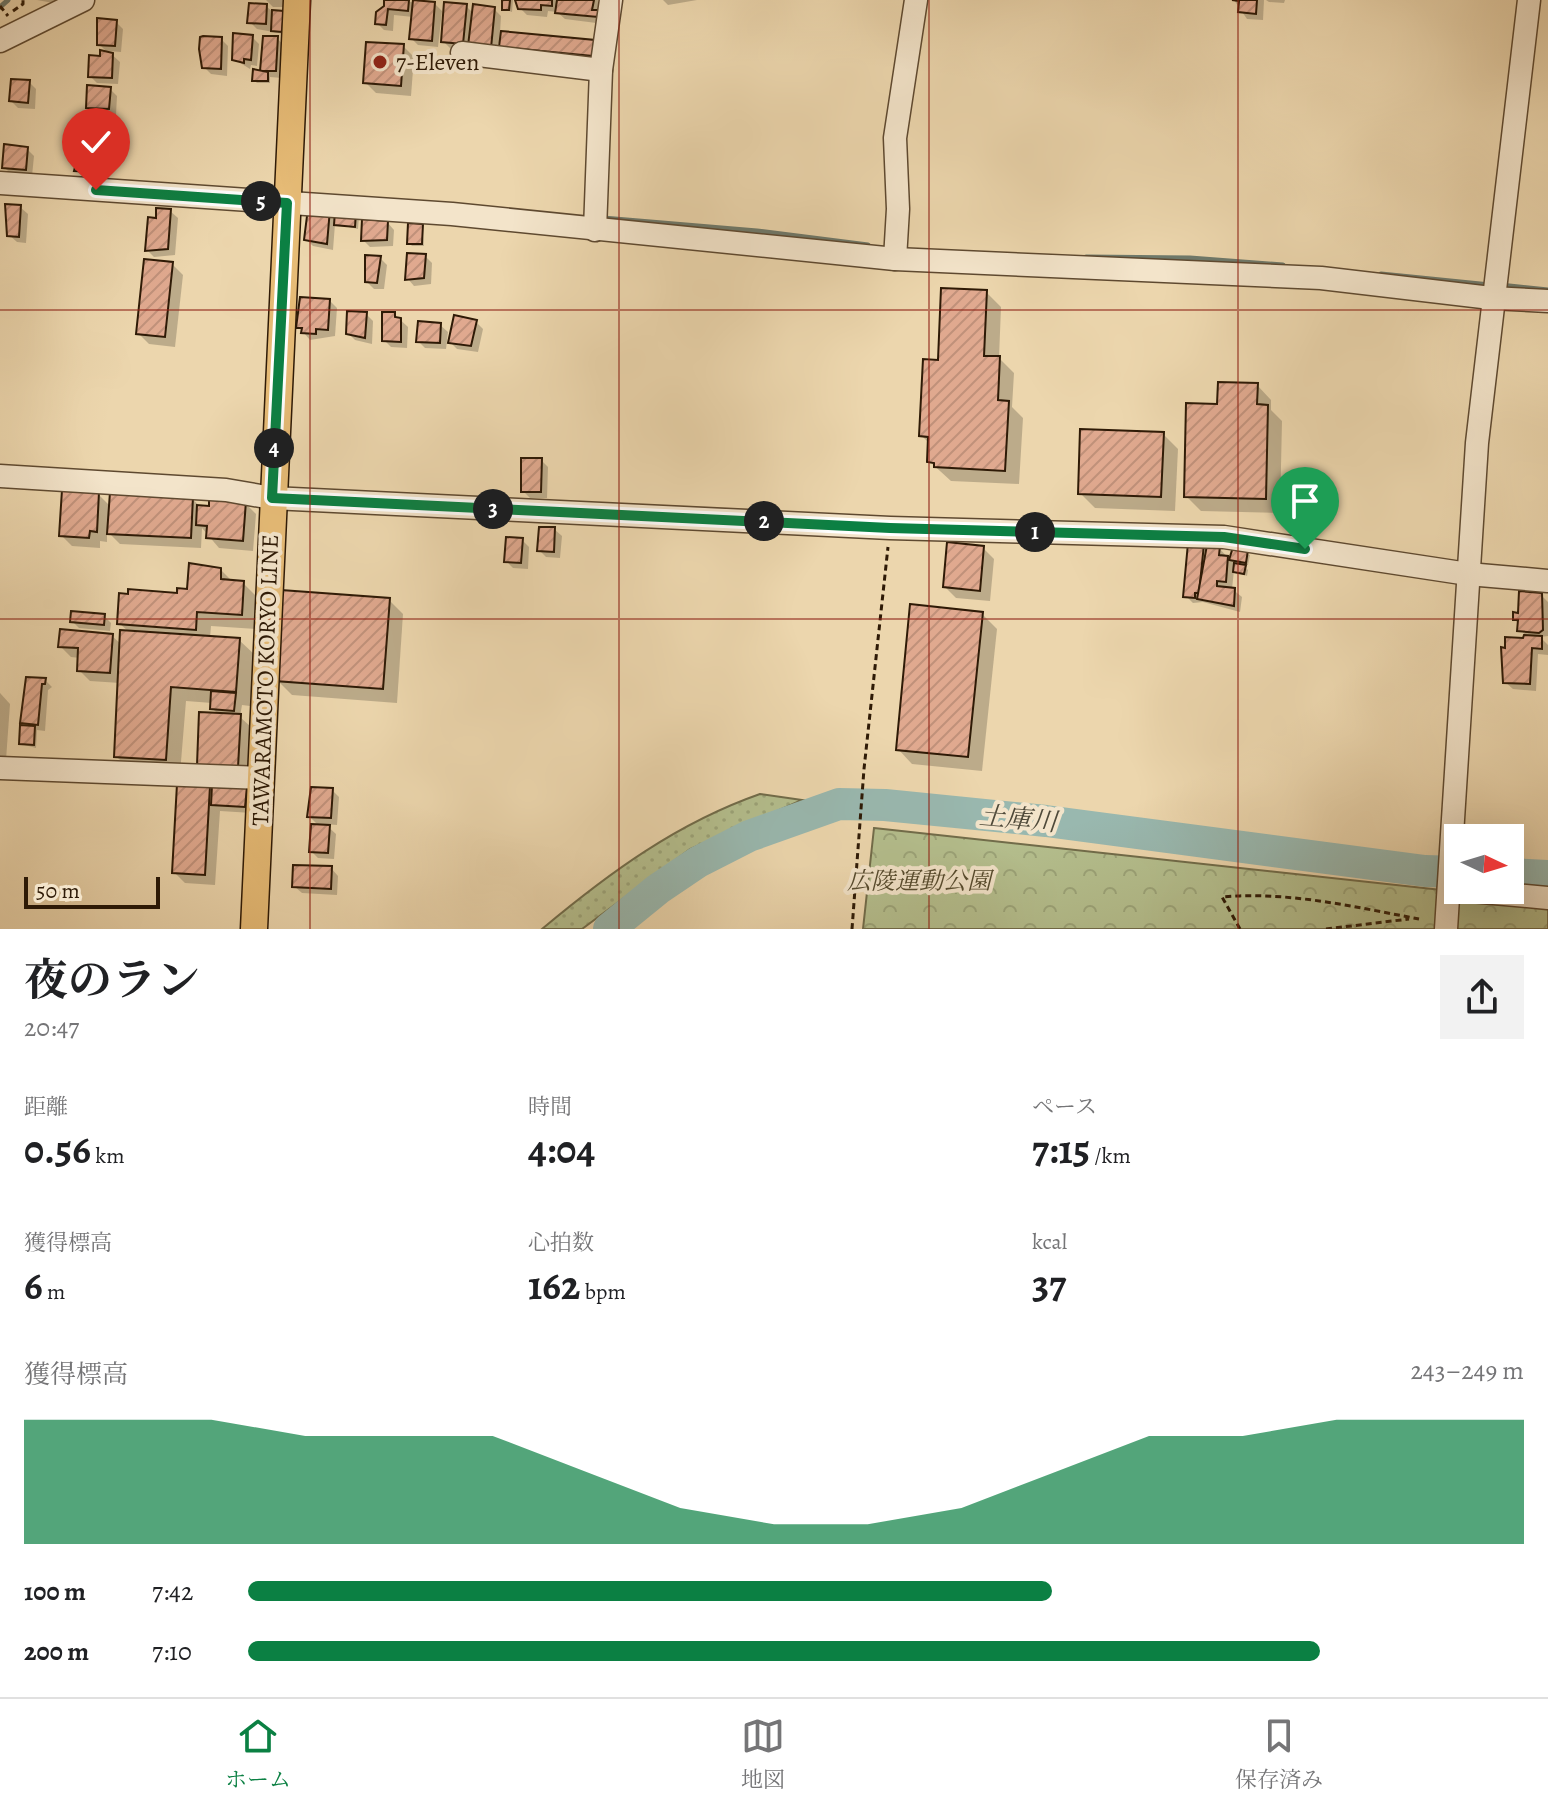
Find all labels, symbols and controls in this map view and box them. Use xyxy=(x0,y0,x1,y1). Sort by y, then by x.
place label: 7-Eleven xyxy=(396,46,479,78)
marker: 7-Eleven xyxy=(371,53,389,71)
pin xyxy=(62,108,130,190)
icon: check xyxy=(74,120,118,164)
pin: 5 xyxy=(241,181,281,221)
text: 5 xyxy=(256,186,266,216)
pin: 4 xyxy=(254,428,294,468)
text: 4 xyxy=(269,433,279,463)
pin xyxy=(1271,467,1339,549)
icon: arrive xyxy=(1283,479,1327,523)
pin: 3 xyxy=(473,489,513,529)
text: 3 xyxy=(488,494,498,524)
pin: 2 xyxy=(744,501,784,541)
text: 2 xyxy=(759,506,769,536)
pin: 1 xyxy=(1015,512,1055,552)
text: 1 xyxy=(1031,517,1039,547)
street label: TAWARAMOTO KORYO LINE xyxy=(244,534,286,826)
water label: 土庫川 xyxy=(978,798,1061,840)
north arrow xyxy=(1444,824,1524,904)
map controls xyxy=(1444,824,1524,904)
park label: 広陵運動公園 xyxy=(847,865,995,897)
scale bar xyxy=(24,873,160,909)
text: 50 m xyxy=(36,876,80,906)
text: 夜のラン xyxy=(24,950,200,1010)
button: share xyxy=(1440,955,1524,1039)
text: 20:47 xyxy=(24,1010,79,1045)
text: 距離 xyxy=(24,1092,68,1122)
text: 時間 xyxy=(528,1092,572,1122)
text: ペース xyxy=(1032,1092,1097,1122)
text: 0.56 xyxy=(24,1122,91,1177)
text: 4:04 xyxy=(528,1122,595,1177)
text: 7:15 xyxy=(1032,1122,1090,1177)
text: km xyxy=(91,1141,125,1171)
text: /km xyxy=(1090,1141,1131,1171)
text: kcal xyxy=(1032,1227,1067,1257)
text: 獲得標高 xyxy=(24,1228,112,1258)
text: 心拍数 xyxy=(528,1228,594,1258)
text: 37 xyxy=(1032,1257,1066,1312)
text: 6 xyxy=(24,1258,43,1313)
text: 162 xyxy=(528,1258,580,1313)
text: m xyxy=(43,1277,65,1307)
text: bpm xyxy=(580,1277,626,1307)
text: 243–249 m xyxy=(1411,1353,1524,1388)
text: 獲得標高 xyxy=(24,1357,128,1392)
text: 100 m xyxy=(24,1574,86,1609)
text: 7:42 xyxy=(152,1574,193,1609)
text: 200 m xyxy=(24,1634,89,1669)
text: 7:10 xyxy=(152,1634,192,1669)
tab: ホーム xyxy=(225,1714,291,1795)
tab: 地図 xyxy=(741,1714,785,1795)
tab: 保存済み xyxy=(1235,1714,1323,1795)

